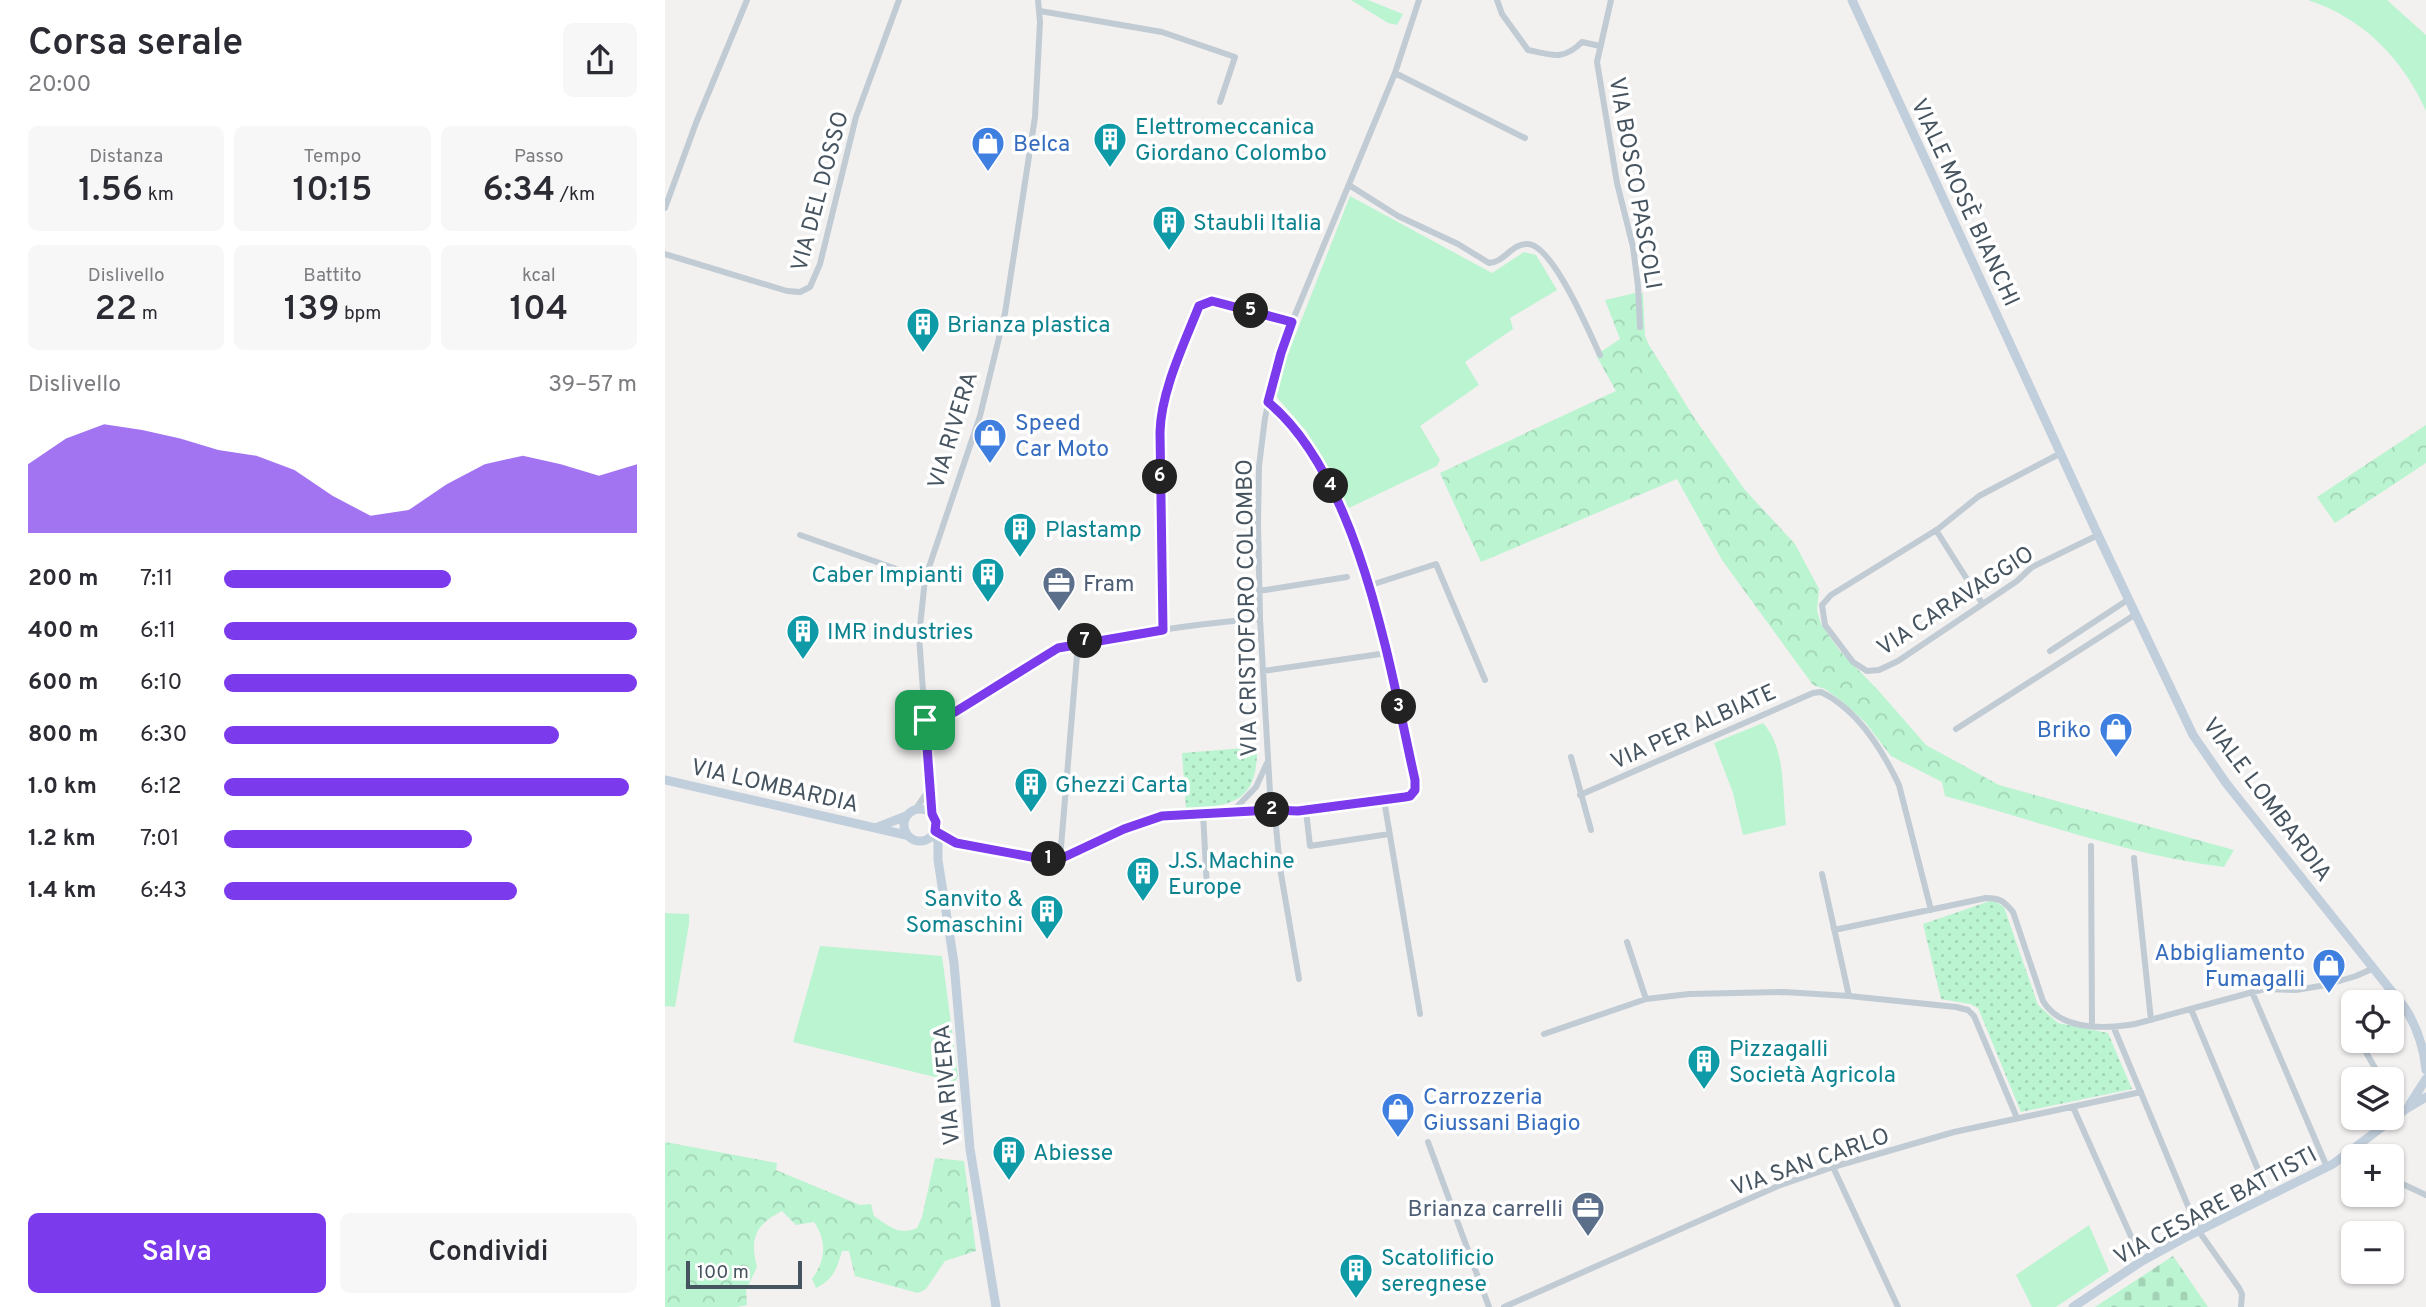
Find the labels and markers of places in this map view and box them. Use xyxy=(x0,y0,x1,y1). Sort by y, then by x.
place label: Elettromeccanica Giordano Colombo xyxy=(1135,114,1327,169)
building icon: Elettromeccanica Giordano Colombo xyxy=(1091,120,1129,169)
shop icon: Belca xyxy=(969,124,1007,173)
place label: Belca xyxy=(1013,131,1070,160)
building icon: Staubli Italia xyxy=(1150,203,1188,252)
place label: Staubli Italia xyxy=(1193,210,1321,239)
pin: 5 xyxy=(1233,294,1269,328)
building icon: Brianza plastica xyxy=(904,305,942,354)
place label: Brianza plastica xyxy=(947,312,1110,341)
place label: Speed Car Moto xyxy=(1015,410,1109,465)
shop icon: Speed Car Moto xyxy=(971,416,1009,465)
pin: 6 xyxy=(1142,460,1177,494)
pin: 4 xyxy=(1313,468,1349,504)
building icon: Plastamp xyxy=(1001,510,1039,559)
place label: Plastamp xyxy=(1045,517,1142,546)
building icon: Caber Impianti xyxy=(969,555,1007,604)
place label: Caber Impianti xyxy=(812,562,963,591)
office icon: Fram xyxy=(1040,564,1078,613)
place label: Fram xyxy=(1083,571,1135,600)
building icon: IMR industries xyxy=(784,612,822,661)
place label: IMR industries xyxy=(827,619,973,648)
pin: 7 xyxy=(1067,624,1103,658)
pin xyxy=(895,690,955,750)
pin: 3 xyxy=(1381,690,1417,724)
shop icon: Briko xyxy=(2097,710,2135,759)
place label: Briko xyxy=(2037,717,2091,746)
building icon: Ghezzi Carta xyxy=(1012,765,1050,814)
place label: Ghezzi Carta xyxy=(1055,772,1188,801)
pin: 2 xyxy=(1255,792,1289,828)
pin: 1 xyxy=(1031,842,1067,876)
place label: J.S. Machine Europe xyxy=(1168,848,1295,903)
building icon: J.S. Machine Europe xyxy=(1124,854,1162,903)
place label: Sanvito & Somaschini xyxy=(906,886,1023,941)
building icon: Sanvito & Somaschini xyxy=(1028,892,1066,941)
place label: Abbigliamento Fumagalli xyxy=(2154,940,2305,995)
shop icon: Abbigliamento Fumagalli xyxy=(2310,946,2348,995)
place label: Pizzagalli Società Agricola xyxy=(1729,1036,1896,1091)
building icon: Pizzagalli Società Agricola xyxy=(1685,1042,1723,1091)
place label: Carrozzeria Giussani Biagio xyxy=(1423,1084,1581,1139)
shop icon: Carrozzeria Giussani Biagio xyxy=(1379,1090,1417,1139)
building icon: Abiesse xyxy=(990,1133,1028,1182)
place label: Abiesse xyxy=(1033,1140,1113,1169)
office icon: Brianza carrelli xyxy=(1569,1189,1607,1238)
place label: Brianza carrelli xyxy=(1408,1196,1563,1225)
place label: Scatolificio seregnese xyxy=(1381,1245,1494,1300)
building icon: Scatolificio seregnese xyxy=(1337,1251,1375,1300)

